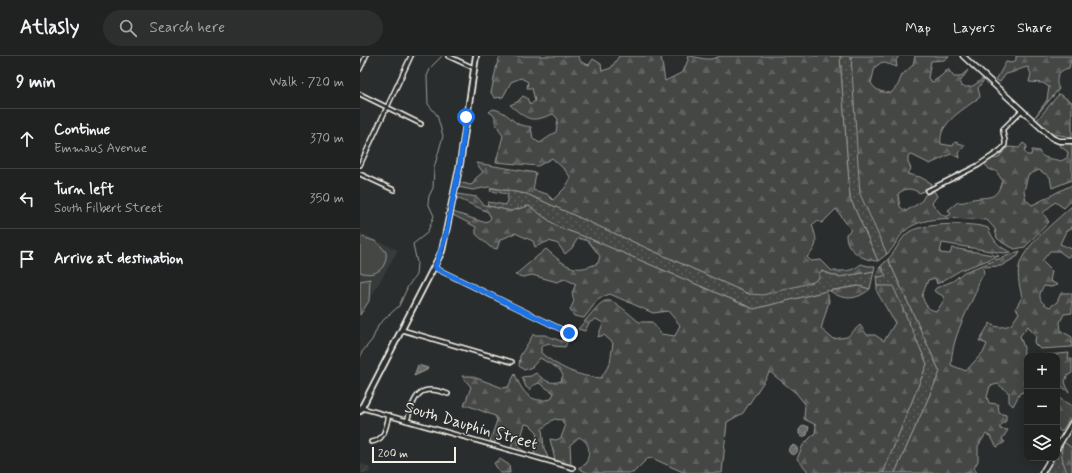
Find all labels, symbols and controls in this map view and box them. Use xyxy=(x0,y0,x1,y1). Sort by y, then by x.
search box xyxy=(103,10,383,46)
text: Atlasly xyxy=(20,15,79,40)
icon: search xyxy=(117,17,139,39)
text: Search here xyxy=(149,18,225,38)
text: Map xyxy=(905,19,931,37)
text: Layers xyxy=(953,19,995,37)
text: Share xyxy=(1017,19,1052,37)
text: 9 min xyxy=(16,71,56,93)
text: Walk · 720 m xyxy=(269,74,344,91)
route start xyxy=(457,108,475,126)
text: Continue xyxy=(54,120,110,140)
icon: ahead xyxy=(16,128,38,150)
text: 370 m xyxy=(310,130,344,147)
text: Emmaus Avenue xyxy=(54,140,147,157)
text: Turn left xyxy=(54,180,114,200)
icon: left xyxy=(16,188,38,210)
text: 350 m xyxy=(310,190,344,207)
text: South Filbert Street xyxy=(54,200,163,217)
icon: arrive xyxy=(16,248,38,270)
text: Arrive at destination xyxy=(54,249,183,269)
route end xyxy=(560,324,578,342)
map controls xyxy=(1024,353,1060,461)
button: + xyxy=(1024,353,1060,389)
button: − xyxy=(1024,389,1060,425)
street label: South Dauphin Street xyxy=(402,397,540,455)
button: layers xyxy=(1024,425,1060,461)
scale bar xyxy=(372,445,456,464)
text: 200 m xyxy=(378,447,408,461)

